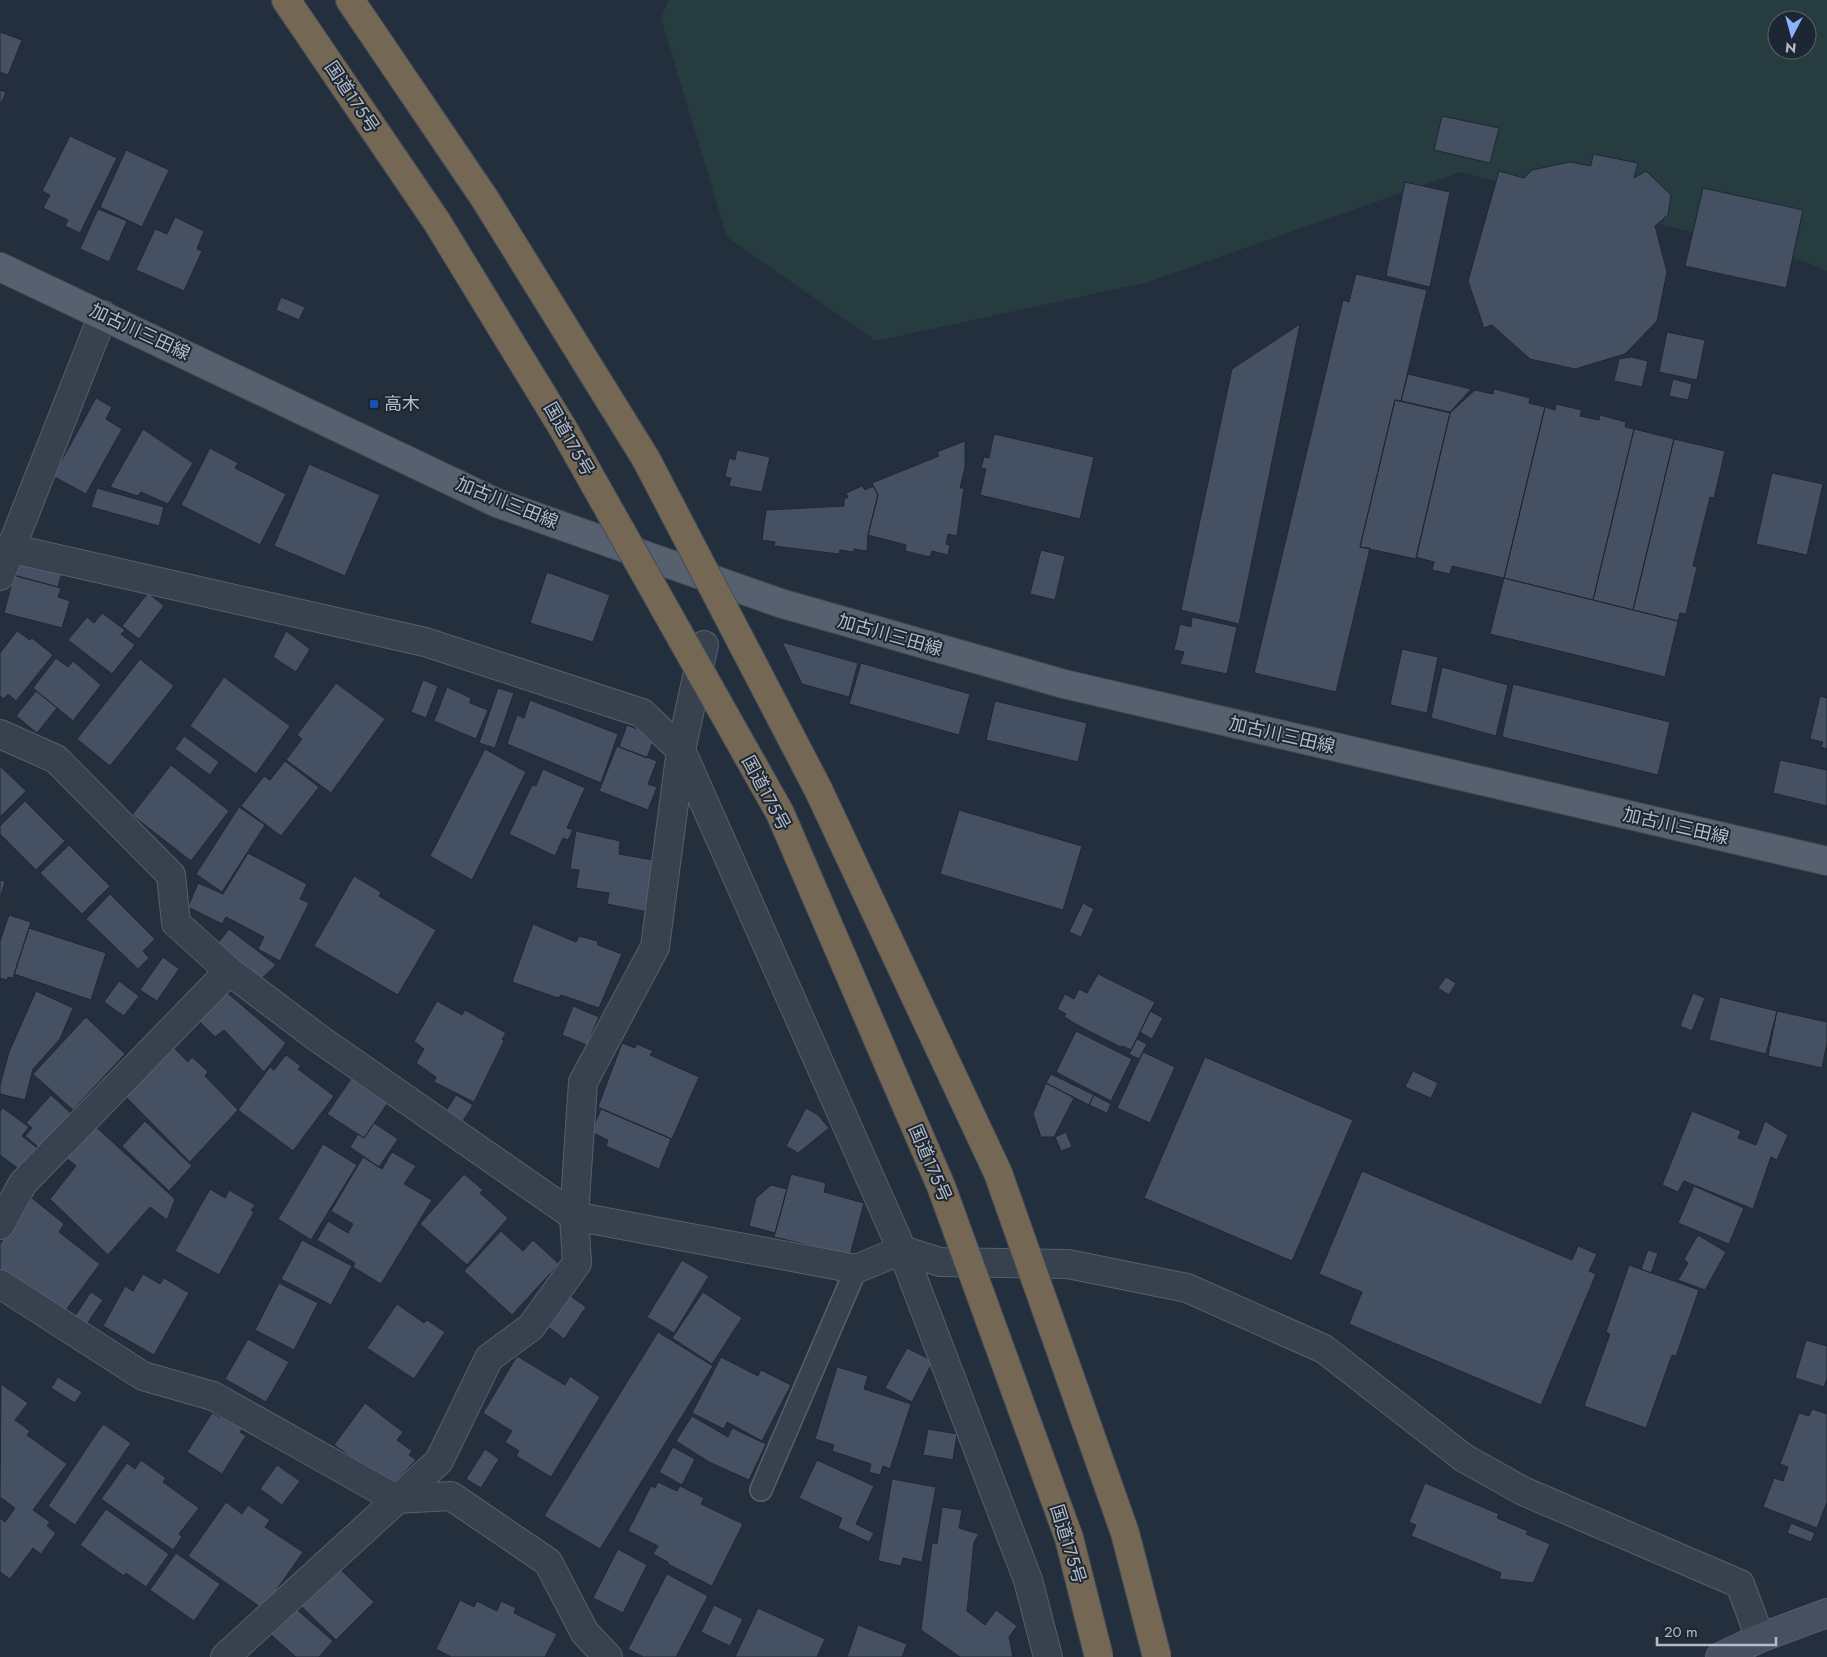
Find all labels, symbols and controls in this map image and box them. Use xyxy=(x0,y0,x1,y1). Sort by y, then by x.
north arrow xyxy=(1767,10,1817,60)
text: N xyxy=(1784,37,1797,58)
street label: 国道175号 xyxy=(318,56,386,138)
street label: 加古川三田線 xyxy=(86,297,194,367)
place label: 高木 xyxy=(384,391,420,417)
street label: 国道175号 xyxy=(537,397,601,481)
marker: 高木 xyxy=(368,398,380,410)
street label: 加古川三田線 xyxy=(452,471,562,535)
street label: 加古川三田線 xyxy=(835,608,945,662)
street label: 加古川三田線 xyxy=(1226,710,1338,760)
street label: 国道175号 xyxy=(735,751,797,835)
street label: 加古川三田線 xyxy=(1620,801,1732,851)
street label: 国道175号 xyxy=(902,1120,958,1206)
street label: 国道175号 xyxy=(1044,1501,1092,1587)
scale bar xyxy=(1657,1614,1776,1646)
text: 20 m xyxy=(1664,1621,1698,1643)

